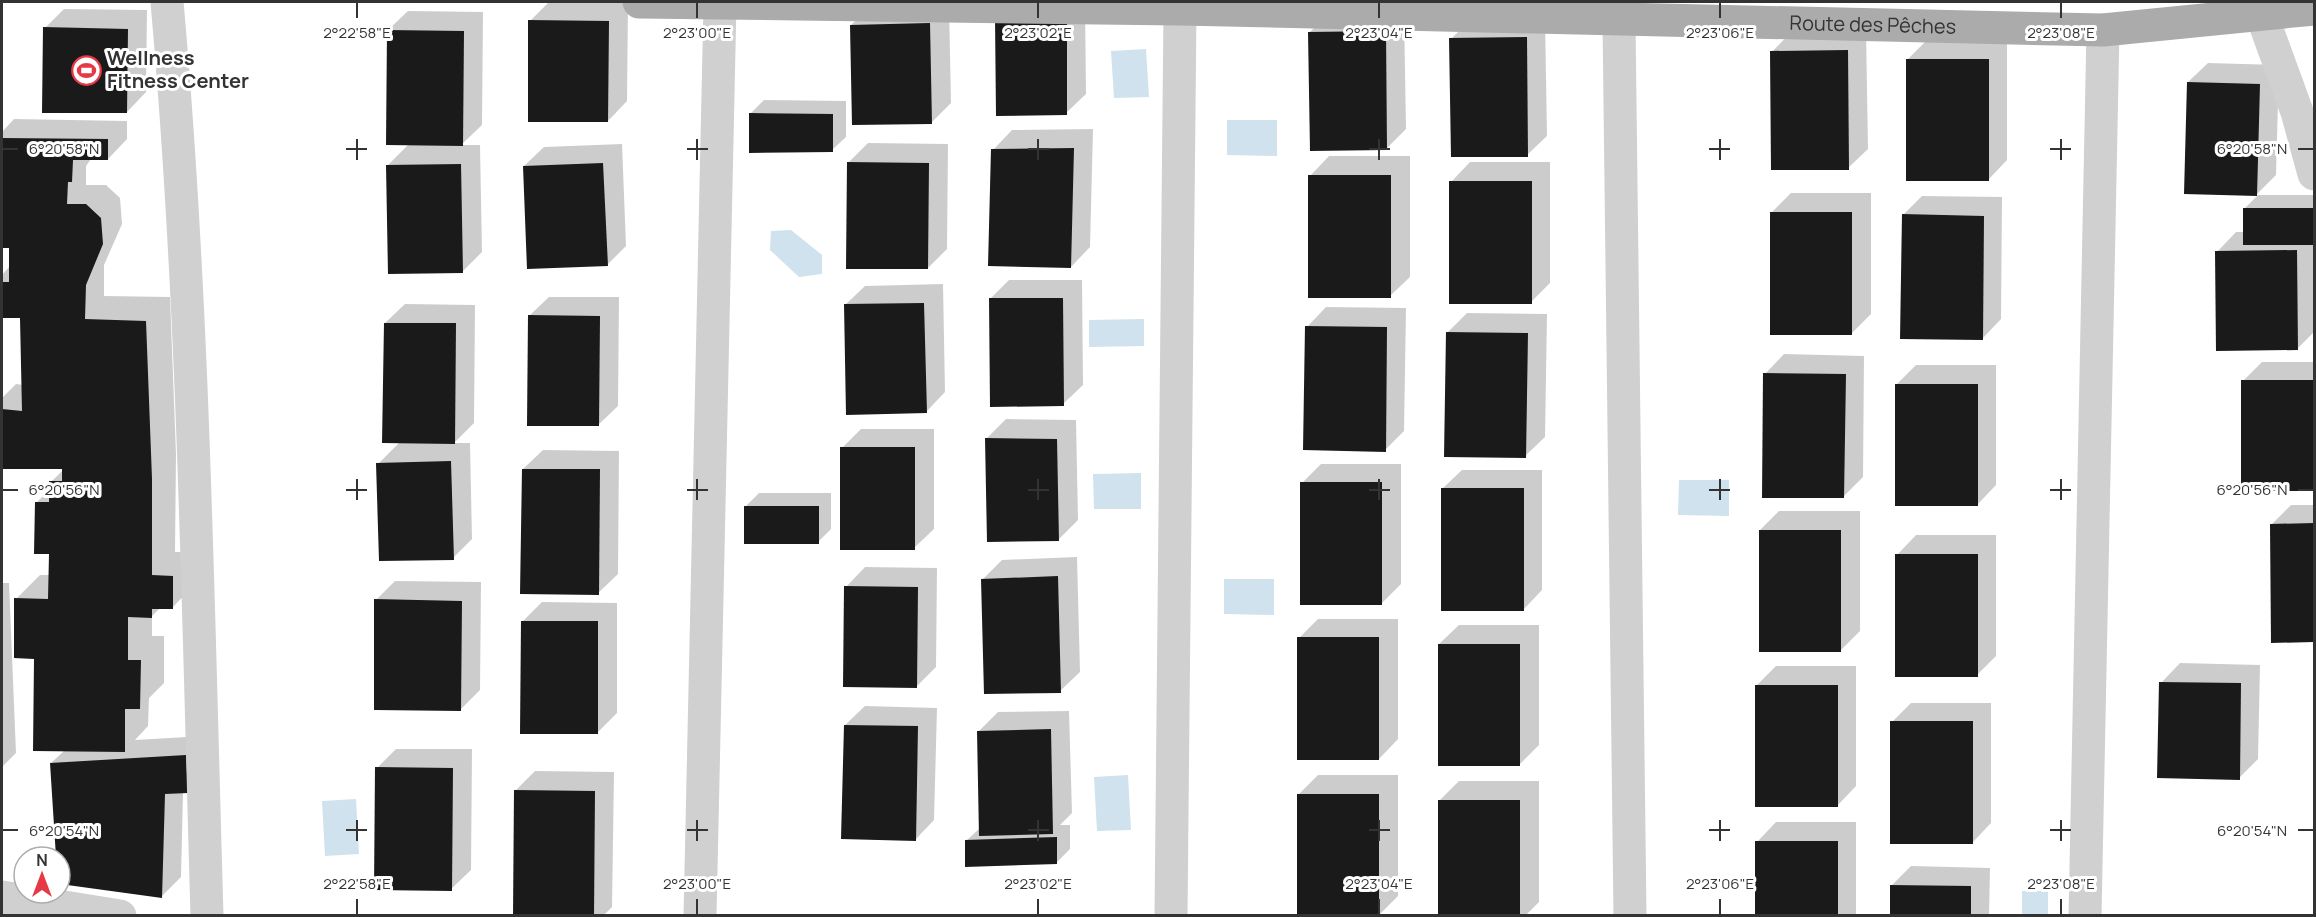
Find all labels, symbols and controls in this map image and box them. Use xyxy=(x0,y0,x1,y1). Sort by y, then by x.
street label: Route des Pêches xyxy=(1789,9,1956,40)
text: 2°22'58"E xyxy=(323,22,391,43)
text: 2°23'00"E xyxy=(663,22,731,43)
text: 2°23'02"E xyxy=(1004,22,1072,43)
text: 2°23'04"E xyxy=(1345,22,1413,43)
text: 2°23'06"E xyxy=(1686,22,1754,43)
text: 2°23'08"E xyxy=(2027,22,2095,43)
place label: Wellness Fitness Center xyxy=(107,44,249,94)
sports icon: Wellness Fitness Center xyxy=(70,54,102,86)
text: 6°20'58"N xyxy=(29,138,99,159)
text: 6°20'58"N xyxy=(2217,138,2287,159)
text: 6°20'56"N xyxy=(28,479,100,500)
text: 6°20'56"N xyxy=(2216,479,2288,500)
text: 6°20'54"N xyxy=(29,820,99,841)
text: 6°20'54"N xyxy=(2217,820,2287,841)
north arrow xyxy=(12,845,72,905)
text: N xyxy=(36,849,48,871)
text: 2°22'58"E xyxy=(323,873,391,894)
text: 2°23'00"E xyxy=(663,873,731,894)
text: 2°23'02"E xyxy=(1004,873,1072,894)
text: 2°23'04"E xyxy=(1345,873,1413,894)
text: 2°23'06"E xyxy=(1686,873,1754,894)
text: 2°23'08"E xyxy=(2027,873,2095,894)

